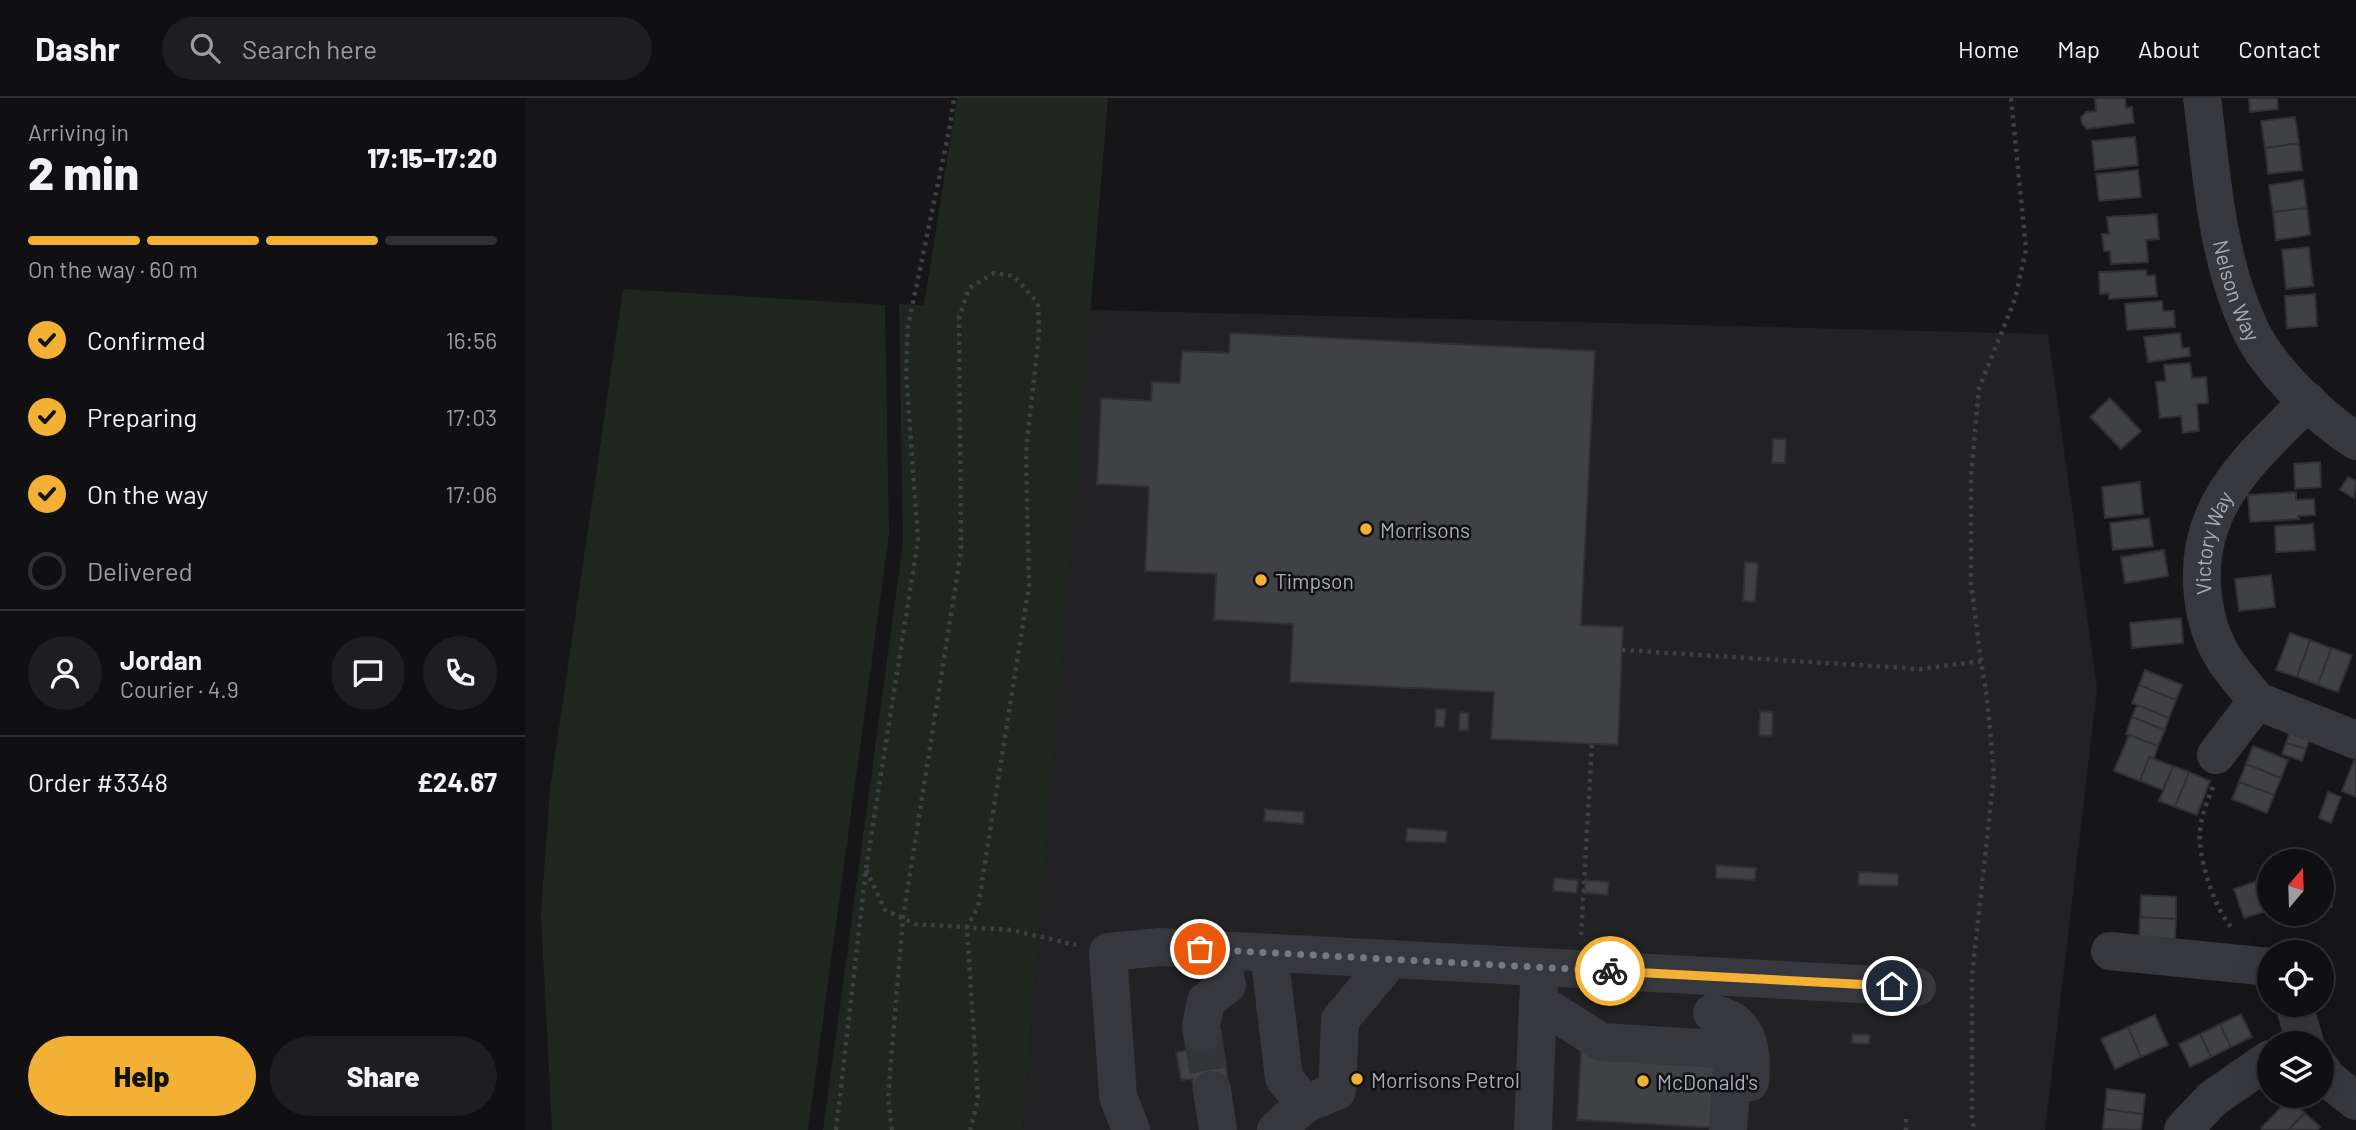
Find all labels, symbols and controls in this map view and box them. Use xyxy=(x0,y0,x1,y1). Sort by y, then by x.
search box xyxy=(162,17,652,80)
text: Dashr xyxy=(35,28,120,68)
icon: search xyxy=(186,29,224,67)
text: Search here xyxy=(242,33,377,64)
text: Home xyxy=(1958,34,2019,63)
text: Map xyxy=(2057,34,2100,63)
text: About xyxy=(2138,34,2200,63)
text: Contact xyxy=(2238,34,2321,63)
text: Arriving in xyxy=(28,118,129,146)
text: 17:15–17:20 xyxy=(367,142,497,173)
text: 2 min xyxy=(28,144,139,199)
street label: Nelson Way xyxy=(2209,237,2266,345)
text: On the way · 60 m xyxy=(28,255,198,283)
icon: check xyxy=(28,321,66,359)
text: Confirmed xyxy=(87,324,206,355)
text: 16:56 xyxy=(446,326,497,354)
icon: check xyxy=(28,398,66,436)
text: Preparing xyxy=(87,401,197,432)
text: 17:03 xyxy=(445,403,497,431)
icon: check xyxy=(28,475,66,513)
text: On the way xyxy=(87,478,208,509)
text: 17:06 xyxy=(445,480,497,508)
street label: Victory Way xyxy=(2189,486,2237,596)
place label: Morrisons xyxy=(1380,517,1470,542)
marker: Morrisons xyxy=(1358,521,1374,537)
text: Delivered xyxy=(87,555,193,586)
place label: Timpson xyxy=(1275,568,1354,593)
marker: Timpson xyxy=(1253,572,1269,588)
button: person xyxy=(28,636,102,710)
button: chat xyxy=(331,636,405,710)
button: phone xyxy=(423,636,497,710)
text: Jordan xyxy=(120,644,202,675)
text: Courier · 4.9 xyxy=(120,675,239,703)
text: Order #3348 xyxy=(28,766,168,797)
text: £24.67 xyxy=(417,766,497,797)
north arrow xyxy=(2257,849,2335,926)
map controls xyxy=(2257,849,2334,1108)
pin xyxy=(1170,919,1230,979)
icon: bag xyxy=(1181,930,1219,968)
courier xyxy=(1575,936,1645,1006)
button: locate xyxy=(2257,940,2334,1017)
icon: bike xyxy=(1591,952,1629,990)
pin xyxy=(1862,956,1922,1016)
icon: home xyxy=(1873,967,1911,1005)
button: layers xyxy=(2257,1031,2334,1108)
button: Help xyxy=(28,1036,256,1116)
button: Share xyxy=(270,1036,497,1116)
place label: Morrisons Petrol xyxy=(1371,1067,1520,1092)
place label: McDonald's xyxy=(1657,1069,1758,1094)
marker: Morrisons Petrol xyxy=(1349,1071,1365,1087)
marker: McDonald's xyxy=(1635,1073,1651,1089)

